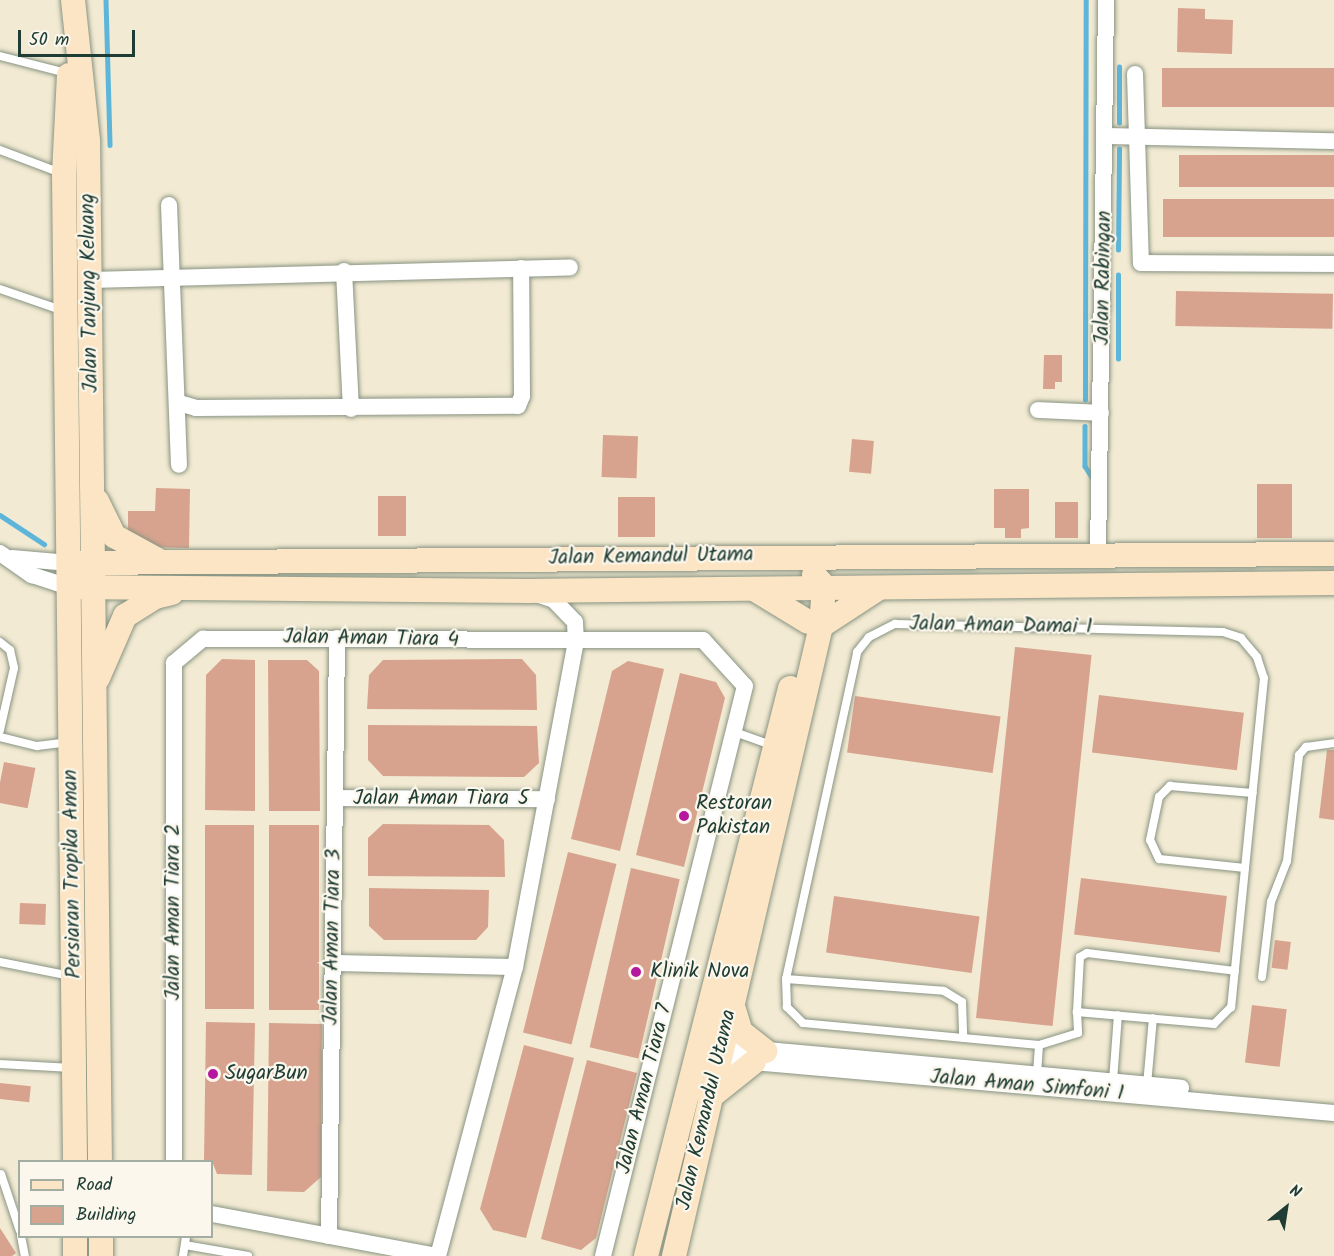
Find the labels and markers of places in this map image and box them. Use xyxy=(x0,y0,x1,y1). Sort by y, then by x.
place label: Restoran Pakistan xyxy=(696,791,772,841)
marker: Restoran Pakistan xyxy=(677,809,691,823)
place label: Klinik Nova xyxy=(650,959,749,985)
marker: Klinik Nova xyxy=(627,963,645,981)
place label: SugarBun xyxy=(225,1061,308,1087)
marker: SugarBun xyxy=(206,1067,220,1081)

